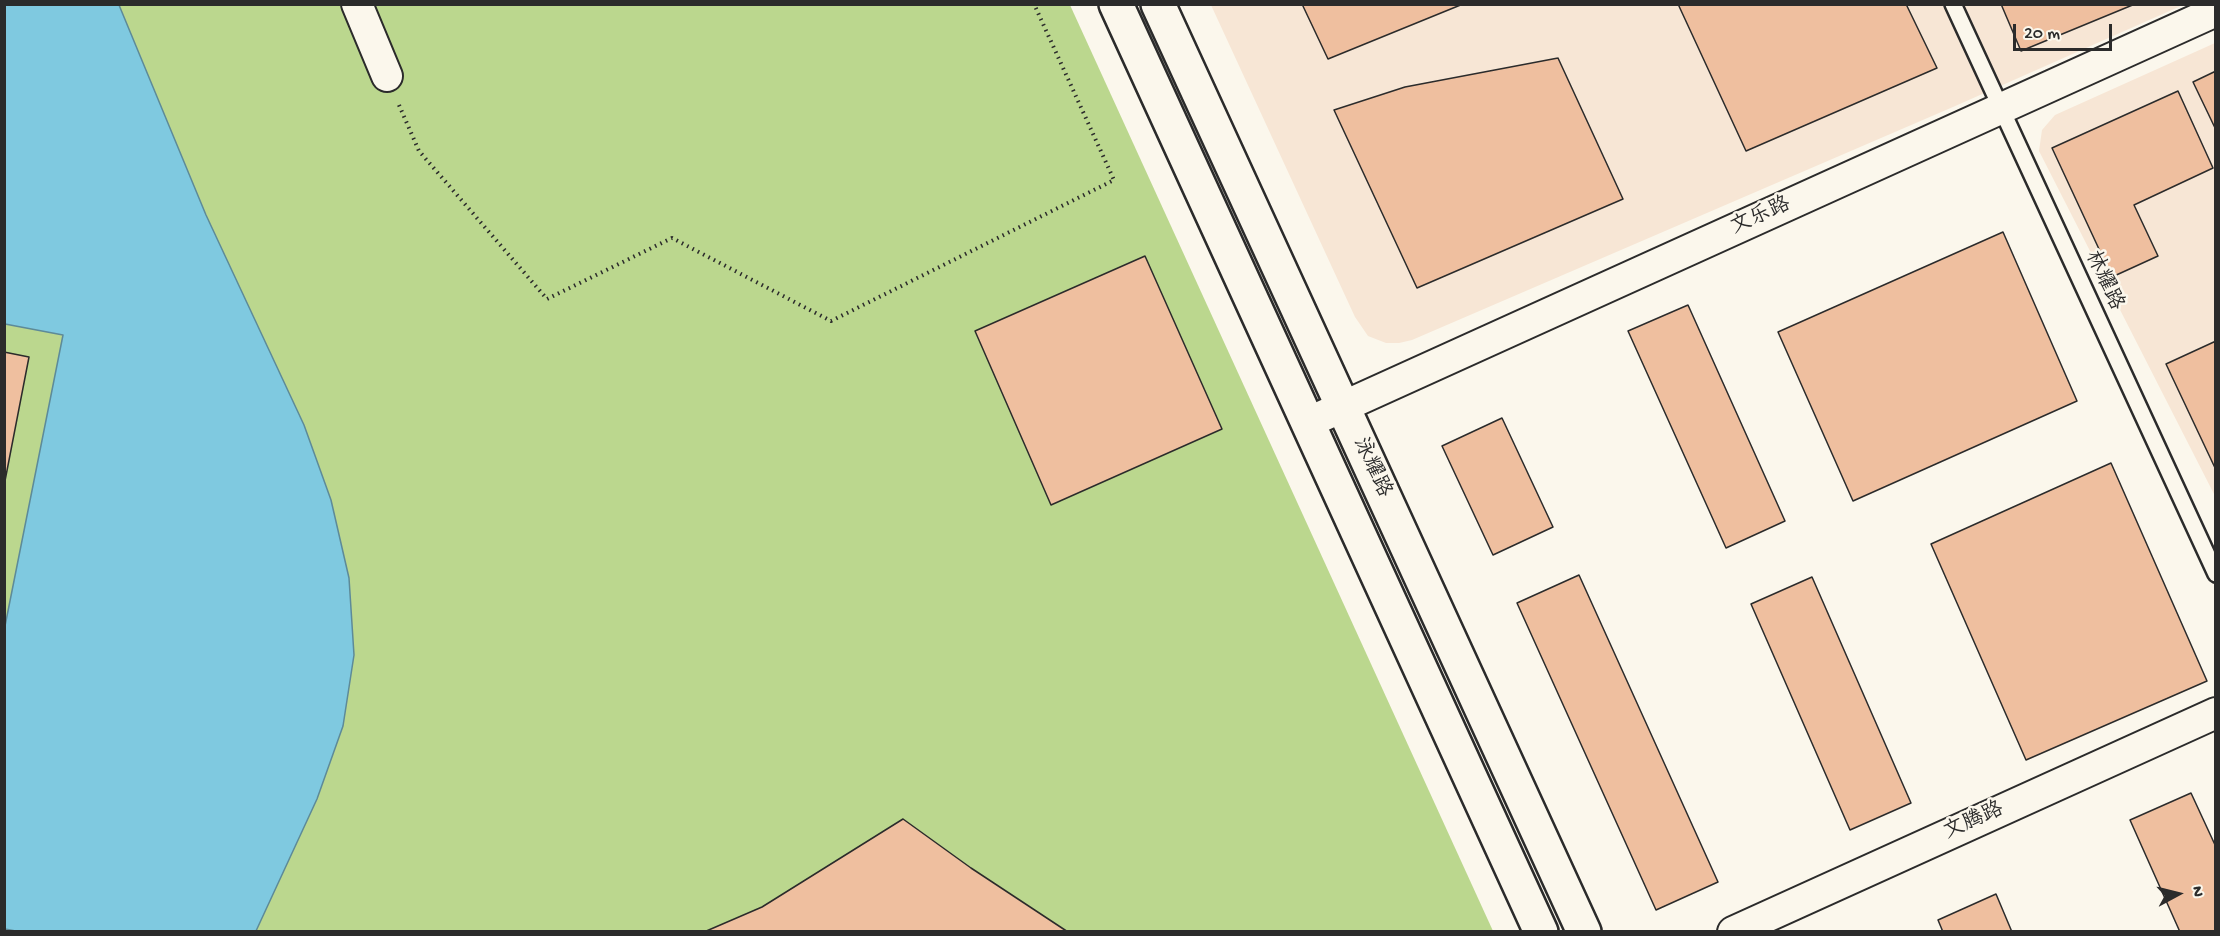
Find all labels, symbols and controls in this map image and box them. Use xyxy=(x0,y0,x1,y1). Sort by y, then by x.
scale bar xyxy=(2016,12,2115,50)
text: 20 m xyxy=(2024,24,2060,45)
street label: 文乐路 xyxy=(1727,193,1795,241)
street label: 林耀路 xyxy=(2078,247,2128,315)
street label: 泳耀路 xyxy=(1346,434,1396,502)
street label: 文腾路 xyxy=(1940,798,2008,846)
north arrow xyxy=(2148,864,2208,924)
text: N xyxy=(2186,885,2206,898)

